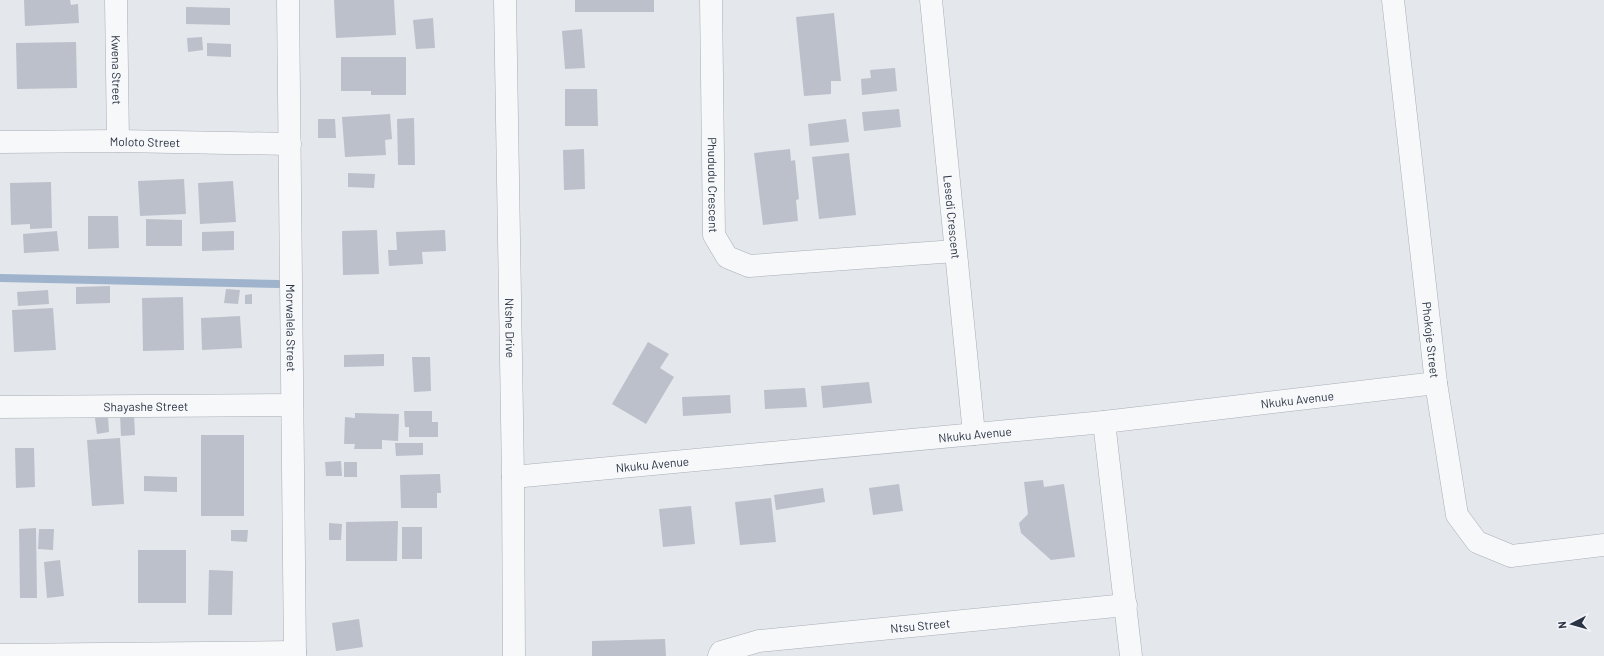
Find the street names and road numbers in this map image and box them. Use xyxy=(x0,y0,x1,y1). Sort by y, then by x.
street label: Kwena Street xyxy=(109,35,124,105)
street label: Moloto Street xyxy=(110,134,180,149)
street label: Phududu Crescent xyxy=(706,137,721,233)
street label: Lesedi Crescent xyxy=(941,174,964,260)
street label: Morwalela Street xyxy=(284,284,299,372)
street label: Ntshe Drive xyxy=(503,298,518,358)
street label: Phokoje Street xyxy=(1420,301,1442,379)
street label: Nkuku Avenue xyxy=(1260,388,1334,411)
street label: Shayashe Street xyxy=(104,399,188,413)
street label: Nkuku Avenue xyxy=(938,424,1012,444)
street label: Nkuku Avenue xyxy=(615,454,690,474)
street label: Ntsu Street xyxy=(890,615,951,635)

